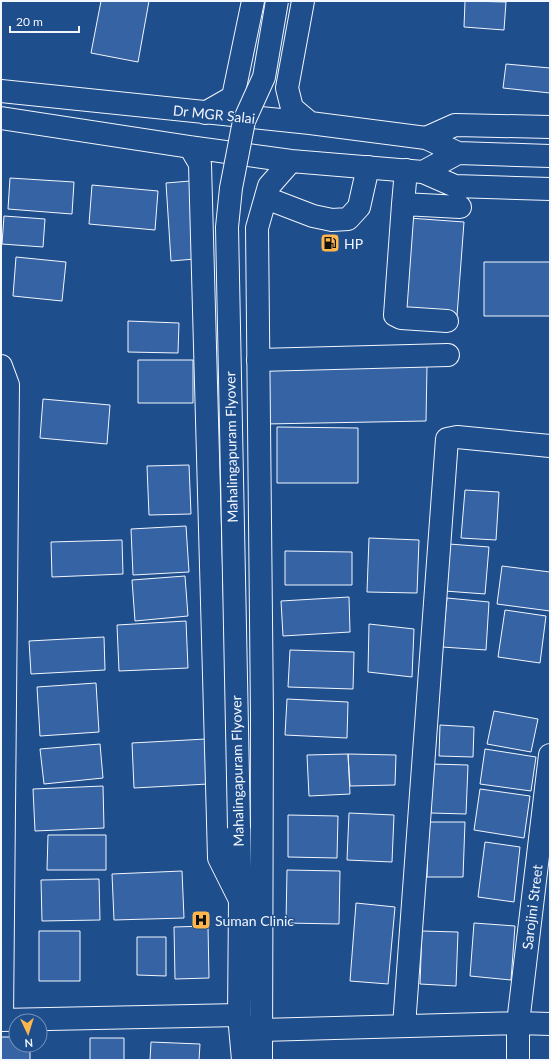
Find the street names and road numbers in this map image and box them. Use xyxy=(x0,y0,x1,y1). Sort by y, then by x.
street label: Dr MGR Salai xyxy=(172,101,256,127)
street label: Mahalingapuram Flyover xyxy=(221,371,241,523)
street label: Mahalingapuram Flyover xyxy=(227,695,247,847)
street label: Sarojini Street xyxy=(518,864,546,950)

